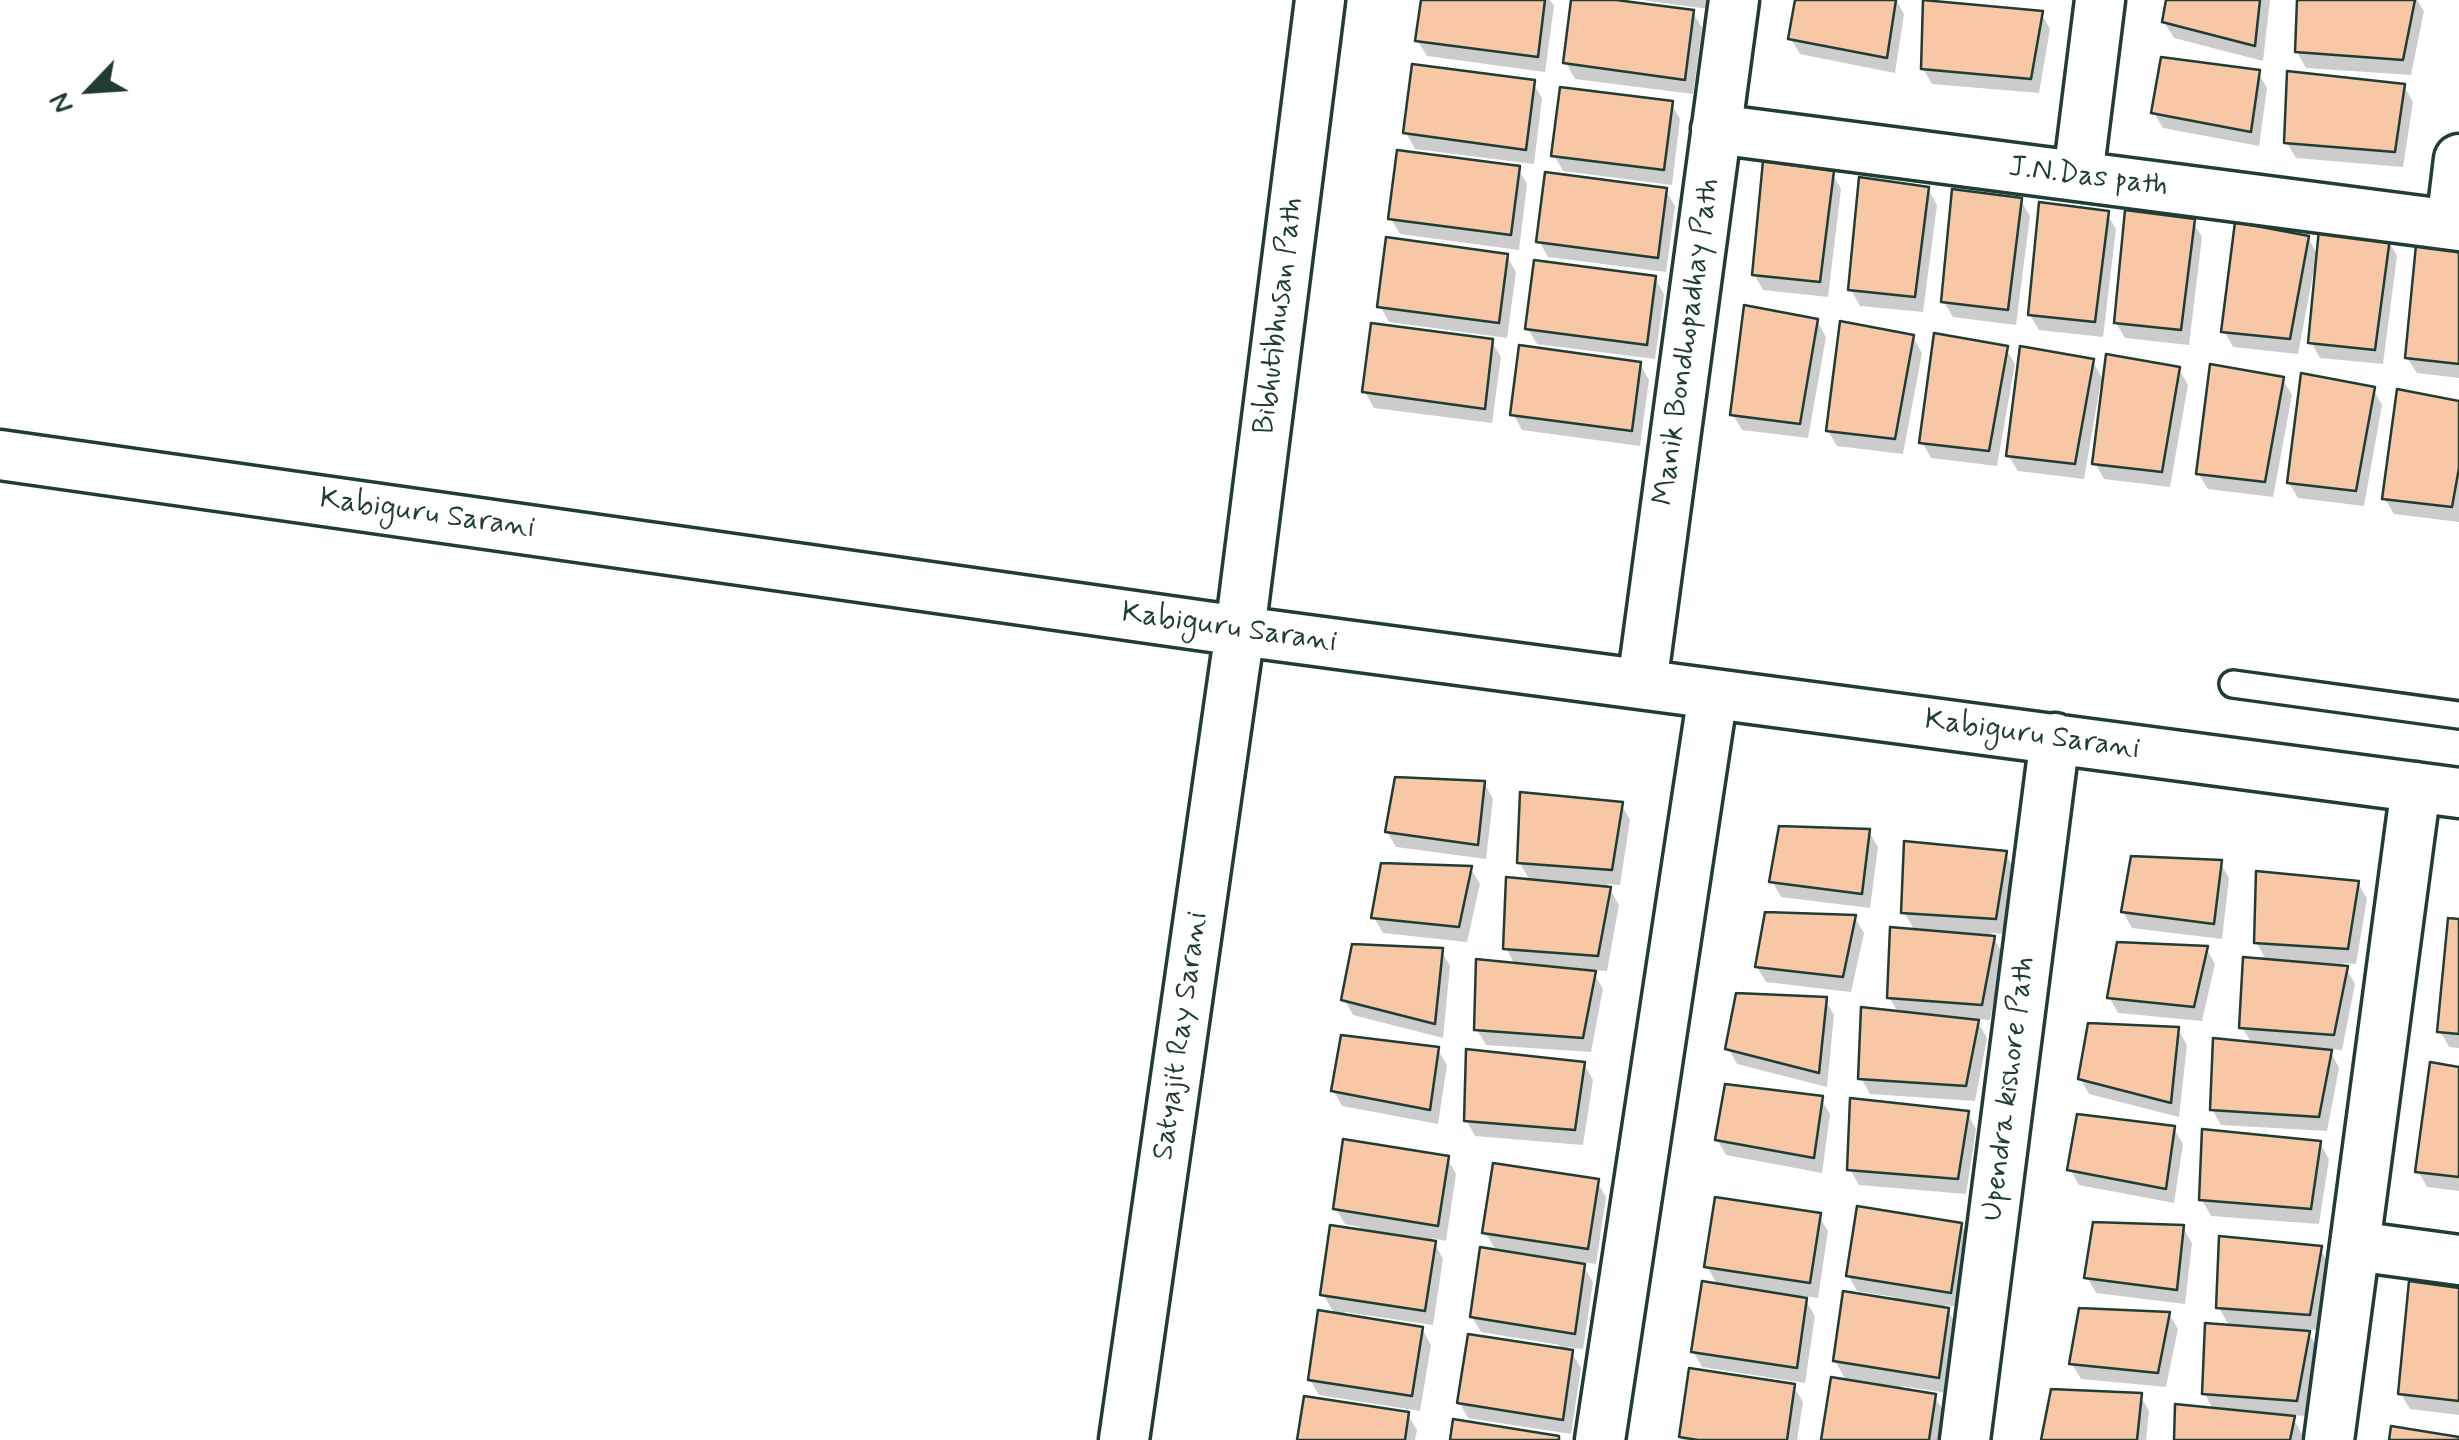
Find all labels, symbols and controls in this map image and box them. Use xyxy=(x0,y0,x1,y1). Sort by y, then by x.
north arrow xyxy=(40,40,140,140)
text: N xyxy=(42,87,83,119)
street label: J.N.Das path xyxy=(2006,150,2170,206)
street label: Manik Bondhopadhay Path xyxy=(1647,176,1729,508)
street label: Bibhutibhusan Path xyxy=(1248,195,1312,437)
street label: Kabiguru Sarani xyxy=(317,482,537,548)
street label: Kabiguru Sarani xyxy=(1119,596,1339,662)
street label: Kabiguru Sarani xyxy=(1922,703,2142,769)
street label: Satyajit Ray Sarani xyxy=(1147,909,1217,1163)
street label: Upendra kishore Path xyxy=(1976,955,2044,1223)

